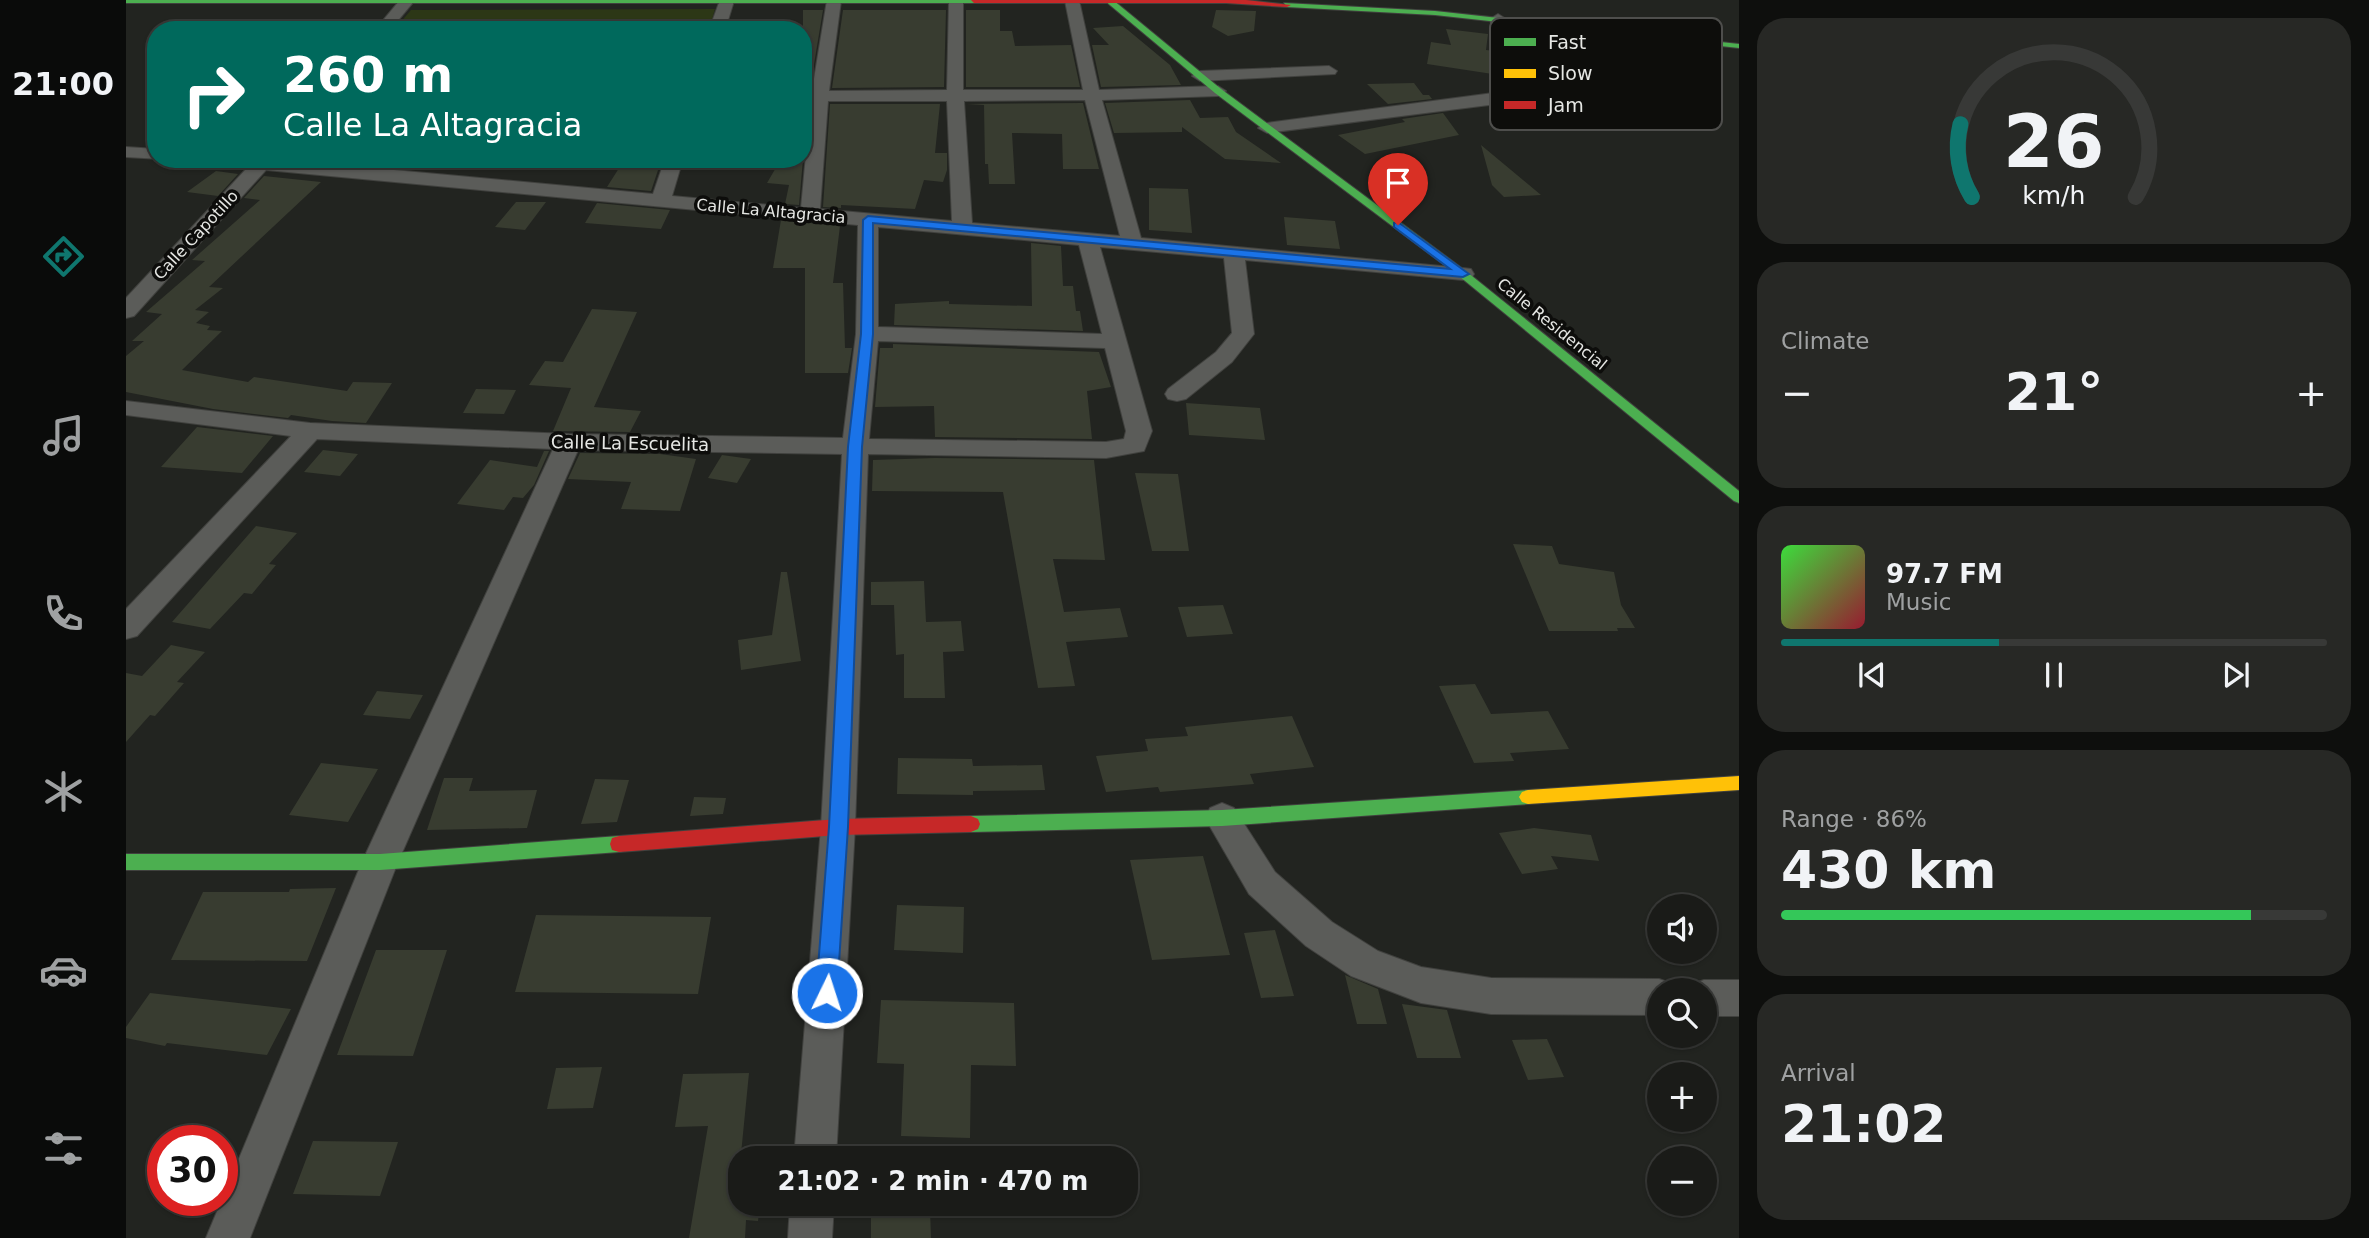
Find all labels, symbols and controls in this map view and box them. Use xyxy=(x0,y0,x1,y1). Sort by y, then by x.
legend xyxy=(1490,18,1722,130)
text: Fast xyxy=(1548,31,1586,53)
text: 260 m xyxy=(283,47,453,104)
icon: right xyxy=(168,49,259,140)
text: Slow xyxy=(1548,62,1593,84)
text: 21:00 xyxy=(12,65,114,103)
text: Jam xyxy=(1547,94,1584,116)
text: 26 xyxy=(2003,99,2105,184)
text: Calle La Altagracia xyxy=(283,106,582,144)
pin xyxy=(1368,153,1428,225)
icon: arrive xyxy=(1379,164,1417,202)
text: km/h xyxy=(2022,181,2086,210)
street label: Calle Capotillo xyxy=(150,186,242,284)
street label: Calle La Altagracia xyxy=(696,195,846,227)
icon: directions xyxy=(39,232,88,281)
street label: Calle Residencial xyxy=(1493,274,1611,374)
text: Climate xyxy=(1781,328,1870,354)
text: 21° xyxy=(2005,362,2103,422)
text: − xyxy=(1781,371,1813,415)
text: + xyxy=(2295,371,2327,415)
icon: music xyxy=(39,411,88,460)
street label: Calle La Escuelita xyxy=(551,431,709,455)
text: 97.7 FM xyxy=(1886,559,2003,589)
icon: phone xyxy=(39,589,88,638)
text: Music xyxy=(1886,589,1951,615)
icon: previous xyxy=(1853,656,1891,694)
icon: pause xyxy=(2035,656,2073,694)
icon: next xyxy=(2217,656,2255,694)
icon: climate xyxy=(39,767,88,816)
text: Range · 86% xyxy=(1781,806,1927,832)
text: 430 km xyxy=(1781,840,1996,900)
map controls xyxy=(1647,894,1717,1216)
button: sound xyxy=(1647,894,1717,964)
icon: car xyxy=(39,946,88,995)
position arrow xyxy=(790,956,864,1030)
button: search xyxy=(1647,978,1717,1048)
text: Arrival xyxy=(1781,1060,1856,1086)
button: + xyxy=(1647,1062,1717,1132)
text: 21:02 xyxy=(1781,1094,1947,1154)
icon: filters xyxy=(39,1124,88,1173)
speed limit sign: 30 xyxy=(147,1125,238,1216)
button: − xyxy=(1647,1146,1717,1216)
text: 21:02 · 2 min · 470 m xyxy=(778,1166,1088,1196)

